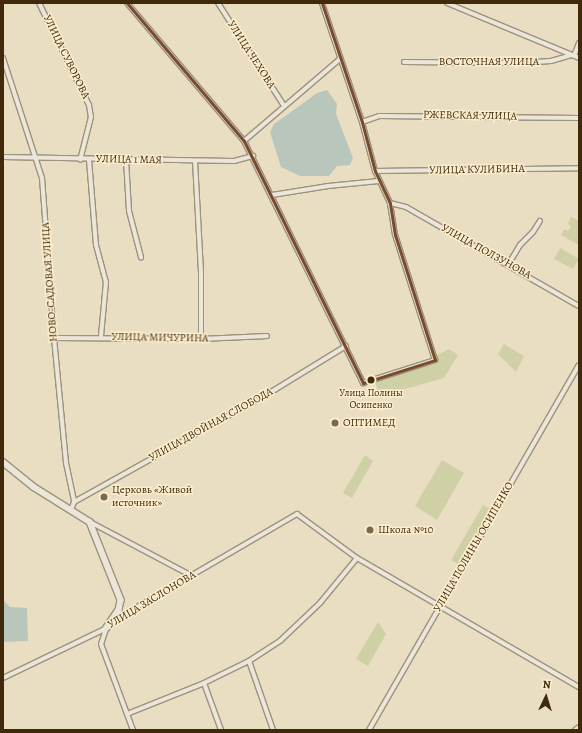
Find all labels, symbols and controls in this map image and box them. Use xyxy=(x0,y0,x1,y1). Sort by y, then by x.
street label: УЛИЦА СУВОРОВА xyxy=(40,13,92,101)
street label: УЛИЦА ЧЕХОВА xyxy=(224,18,278,92)
street label: ВОСТОЧНАЯ УЛИЦА xyxy=(439,55,539,69)
street label: РЖЕВСКАЯ УЛИЦА xyxy=(423,109,517,123)
street label: УЛИЦА 1 МАЯ xyxy=(96,153,162,167)
street label: УЛИЦА КУЛИБИНА xyxy=(429,163,525,177)
street label: НОВО-САДОВАЯ УЛИЦА xyxy=(39,222,61,342)
street label: УЛИЦА ПОЛЗУНОВА xyxy=(439,222,533,282)
street label: УЛИЦА МИЧУРИНА xyxy=(111,331,209,345)
marker: Улица Полины Осипенко xyxy=(366,375,376,385)
street label: УЛИЦА ДВОЙНАЯ СЛОБОДА xyxy=(147,385,275,465)
place label: Улица Полины Осипенко xyxy=(339,386,403,410)
place label: ОПТИМЕД xyxy=(343,416,395,430)
marker: ОПТИМЕД xyxy=(330,418,340,428)
street label: УЛИЦА ПОЛИНЫ ОСИПЕНКО xyxy=(431,480,517,614)
place label: Церковь «Живой источник» xyxy=(112,484,192,510)
marker: Церковь «Живой источник» xyxy=(99,492,109,502)
place label: Школа №10 xyxy=(378,523,433,537)
marker: Школа №10 xyxy=(365,525,375,535)
street label: УЛИЦА ЗАСЛОНОВА xyxy=(106,568,198,632)
north arrow xyxy=(526,677,566,717)
text: N xyxy=(542,677,551,692)

